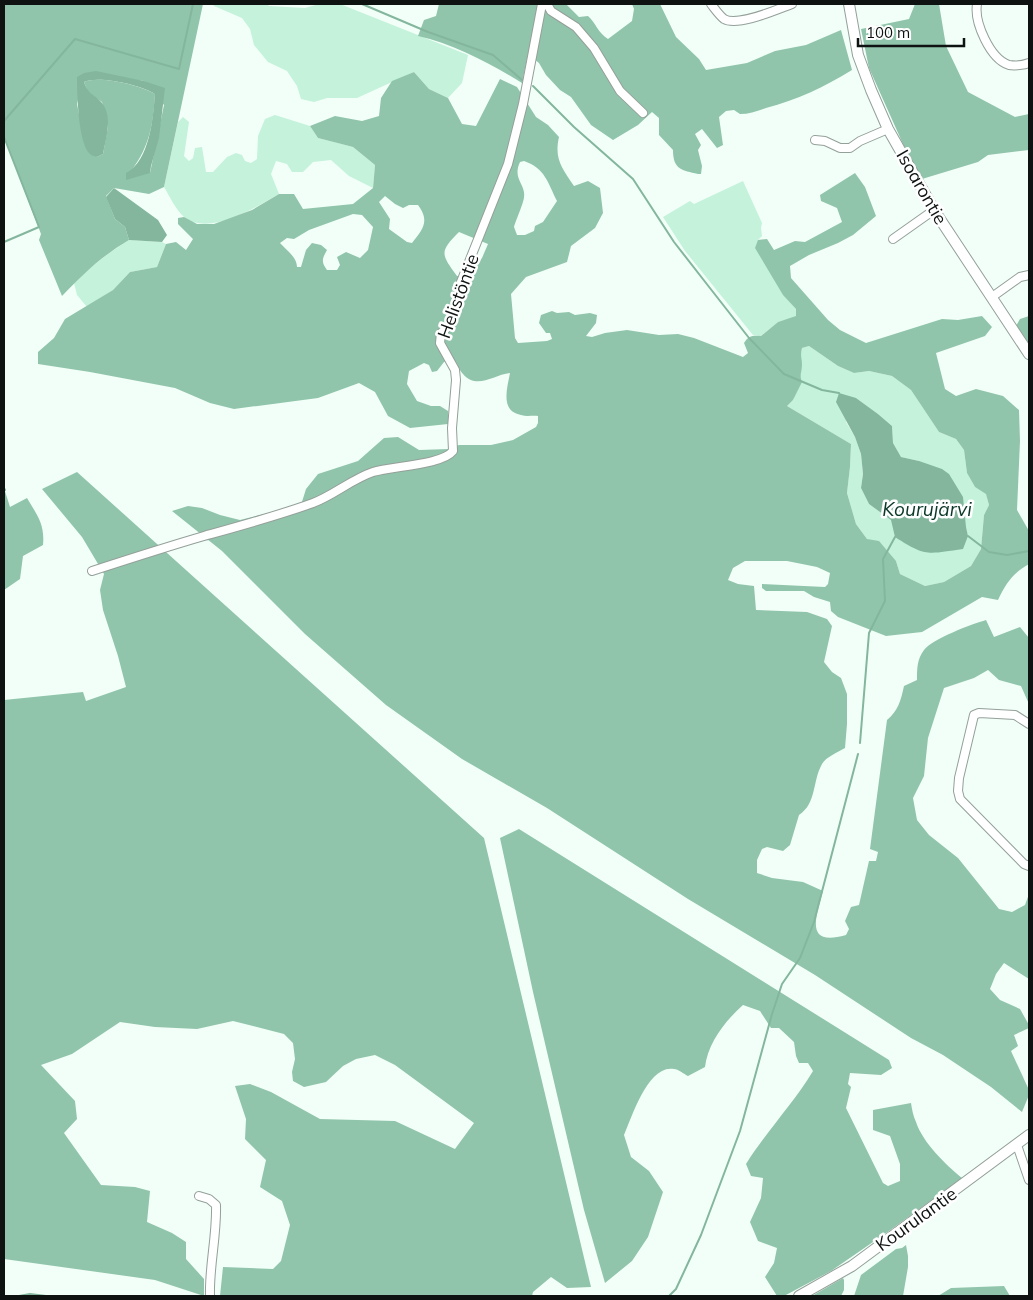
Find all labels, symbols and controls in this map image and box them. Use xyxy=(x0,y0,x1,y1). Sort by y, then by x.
scale bar xyxy=(858,15,964,47)
text: 100 m xyxy=(866,23,910,42)
street label: Isoarontie xyxy=(891,146,953,228)
street label: Helistöntie xyxy=(432,251,484,341)
water label: Kourujärvi xyxy=(882,497,972,521)
street label: Kourulantie xyxy=(871,1182,961,1256)

